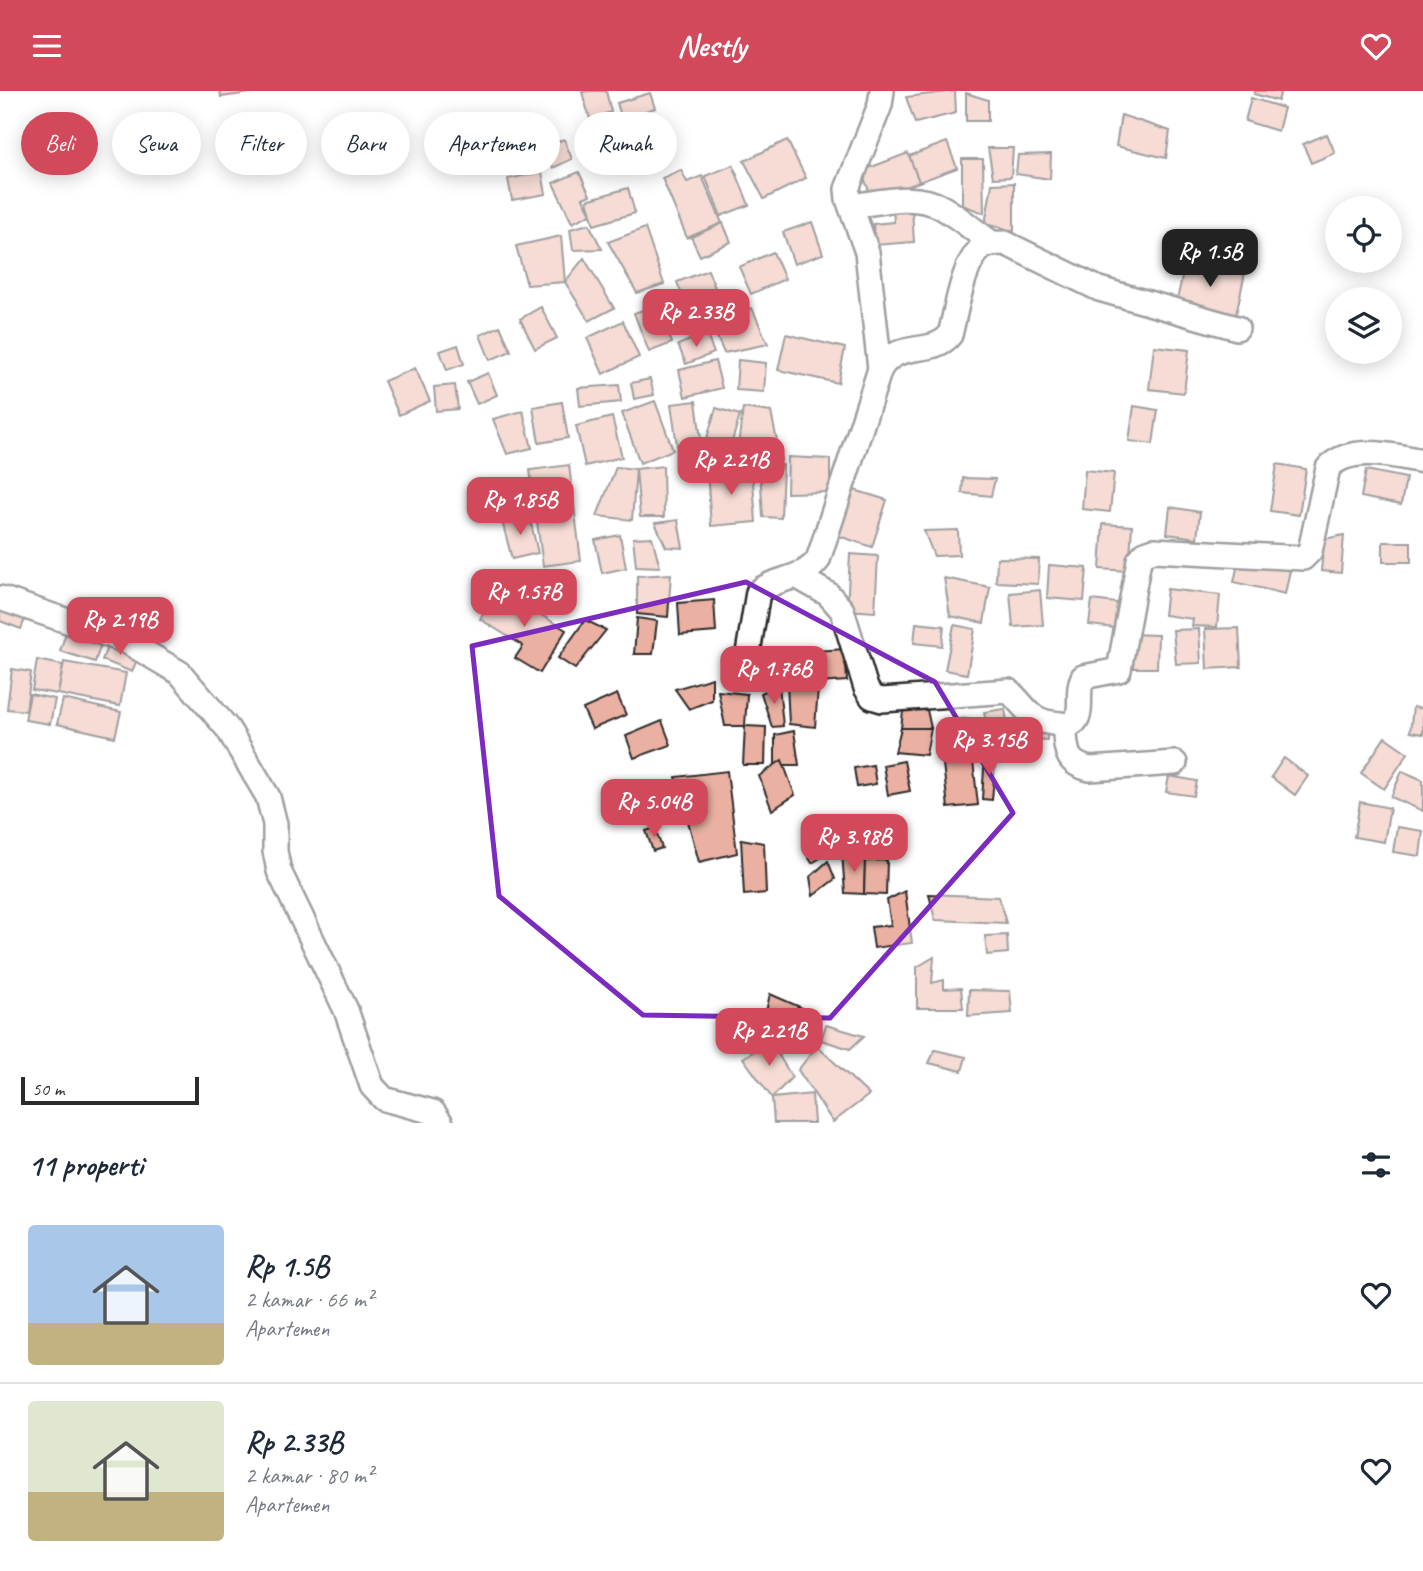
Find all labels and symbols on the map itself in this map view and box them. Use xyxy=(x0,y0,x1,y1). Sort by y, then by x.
pin: Rp 1.5B xyxy=(1145,229,1275,289)
pin: Rp 2.33B xyxy=(624,289,768,349)
pin: Rp 2.21B xyxy=(659,437,803,497)
pin: Rp 1.85B xyxy=(448,477,592,537)
pin: Rp 1.57B xyxy=(452,569,596,629)
pin: Rp 2.19B xyxy=(48,597,192,657)
pin: Rp 1.76B xyxy=(702,647,846,706)
pin: Rp 3.15B xyxy=(917,717,1061,777)
pin: Rp 5.04B xyxy=(582,779,726,839)
pin: Rp 3.98B xyxy=(782,815,926,874)
pin: Rp 2.21B xyxy=(697,1009,841,1068)
scale bar xyxy=(21,1074,200,1106)

